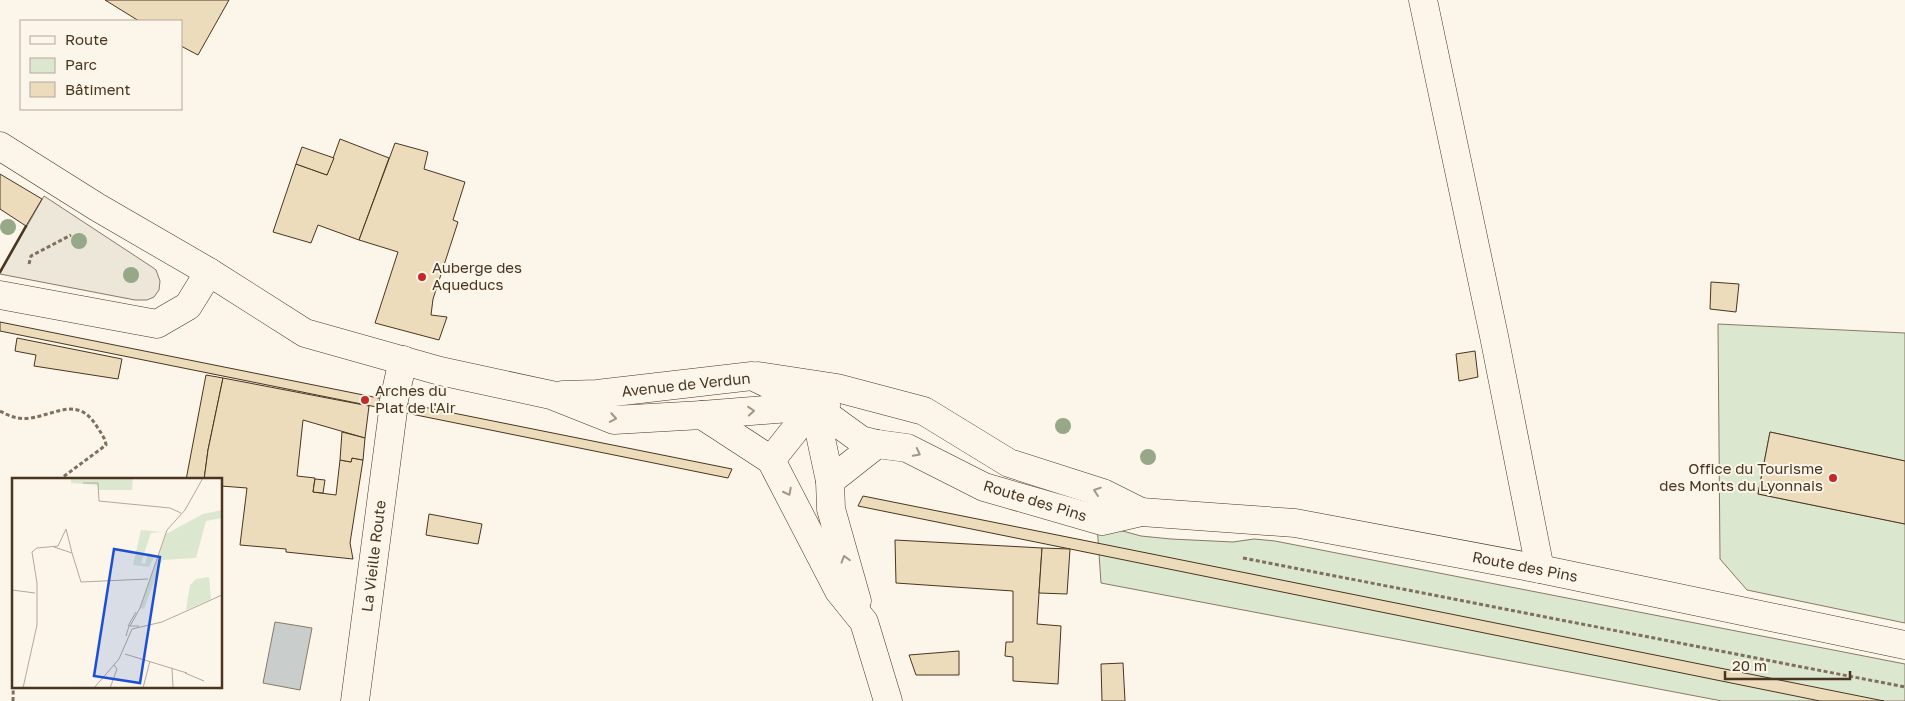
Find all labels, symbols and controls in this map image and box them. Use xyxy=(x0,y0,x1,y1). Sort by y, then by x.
legend xyxy=(20,20,182,110)
text: Route xyxy=(65,30,108,48)
text: Parc xyxy=(65,55,97,73)
text: Bâtiment xyxy=(65,80,130,98)
place label: Auberge des Aqueducs xyxy=(432,258,522,293)
marker: Auberge des Aqueducs xyxy=(416,271,428,283)
street label: Avenue de Verdun xyxy=(621,368,751,400)
place label: Arches du Plat de l'Air xyxy=(375,381,456,416)
marker: Arches du Plat de l'Air xyxy=(359,394,371,406)
one-way arrow xyxy=(747,406,755,417)
one-way arrow xyxy=(609,412,618,422)
one-way arrow xyxy=(912,447,921,457)
place label: Office du Tourisme des Monts du Lyonnais xyxy=(1659,459,1823,494)
marker: Office du Tourisme des Monts du Lyonnais xyxy=(1827,472,1839,484)
street label: Route des Pins xyxy=(981,476,1089,524)
inset map xyxy=(12,478,222,688)
one-way arrow xyxy=(782,487,792,496)
one-way arrow xyxy=(1093,487,1102,497)
street label: La Vieille Route xyxy=(357,499,389,613)
street label: Route des Pins xyxy=(1471,547,1580,585)
one-way arrow xyxy=(841,555,851,563)
scale bar xyxy=(1725,648,1850,680)
text: 20 m xyxy=(1732,656,1767,674)

